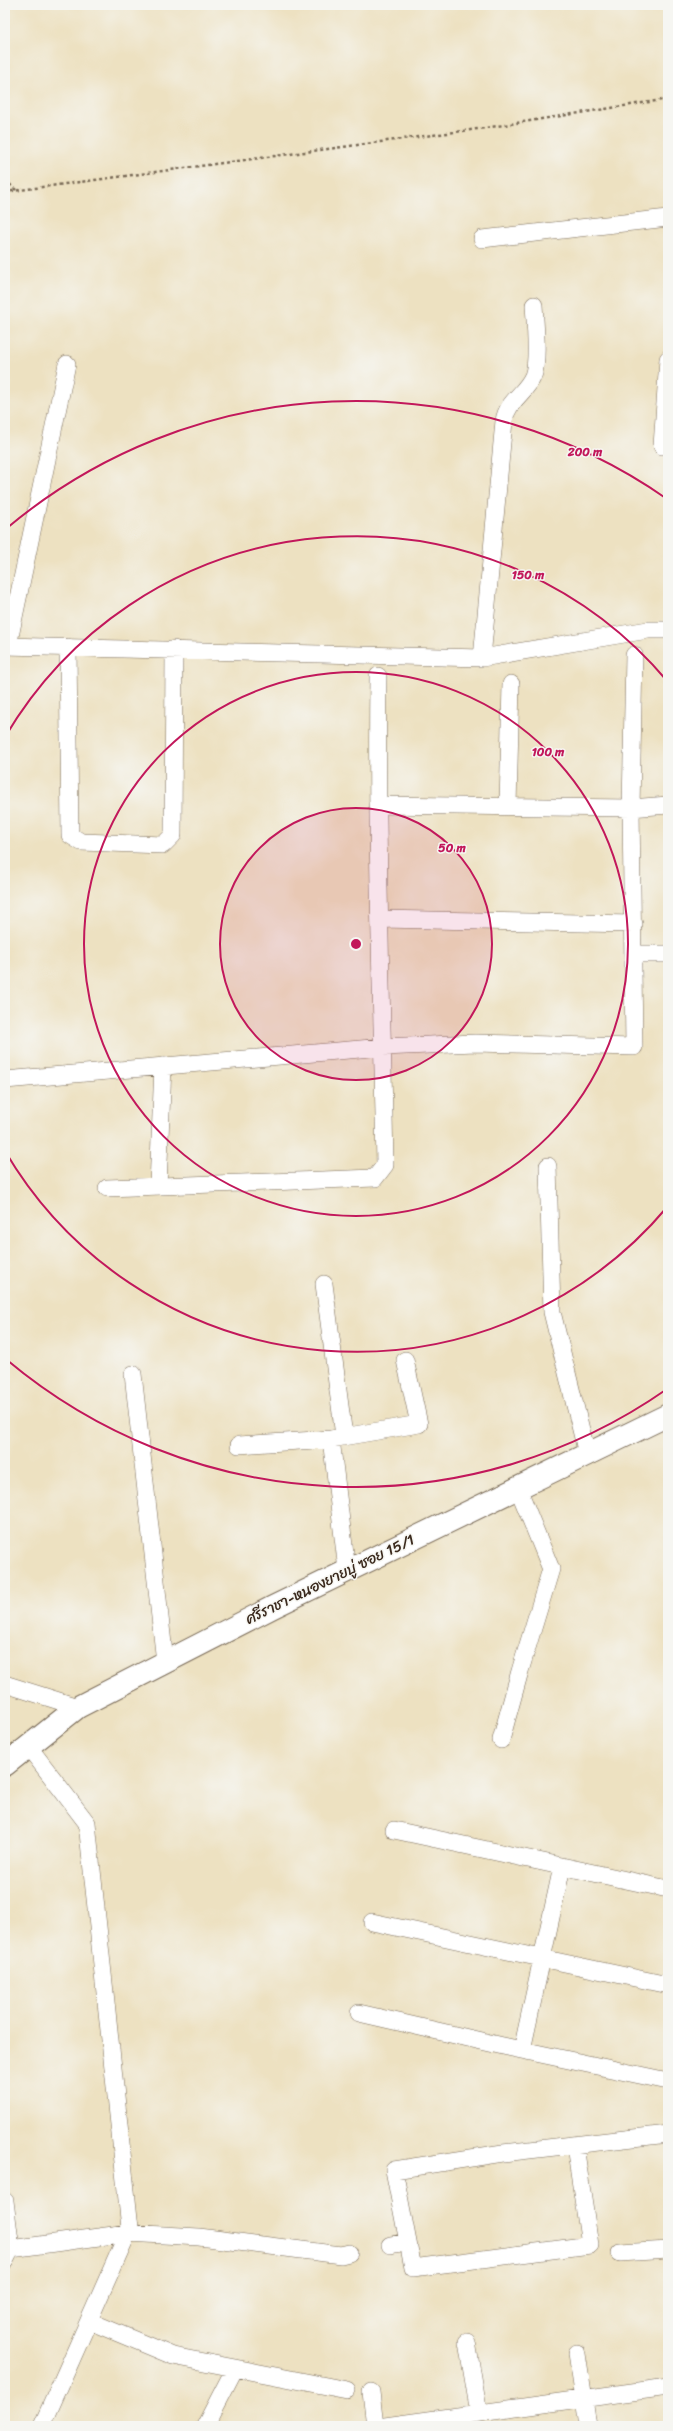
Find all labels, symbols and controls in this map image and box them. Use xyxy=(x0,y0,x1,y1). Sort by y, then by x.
text: 200 m xyxy=(567,441,603,463)
text: 150 m xyxy=(512,564,545,586)
text: 100 m xyxy=(532,741,565,763)
text: 50 m xyxy=(438,837,466,859)
centre of rings xyxy=(349,937,363,951)
street label: ศรีราชา-หนองยายบู่ ซอย 15/1 xyxy=(240,1527,419,1632)

